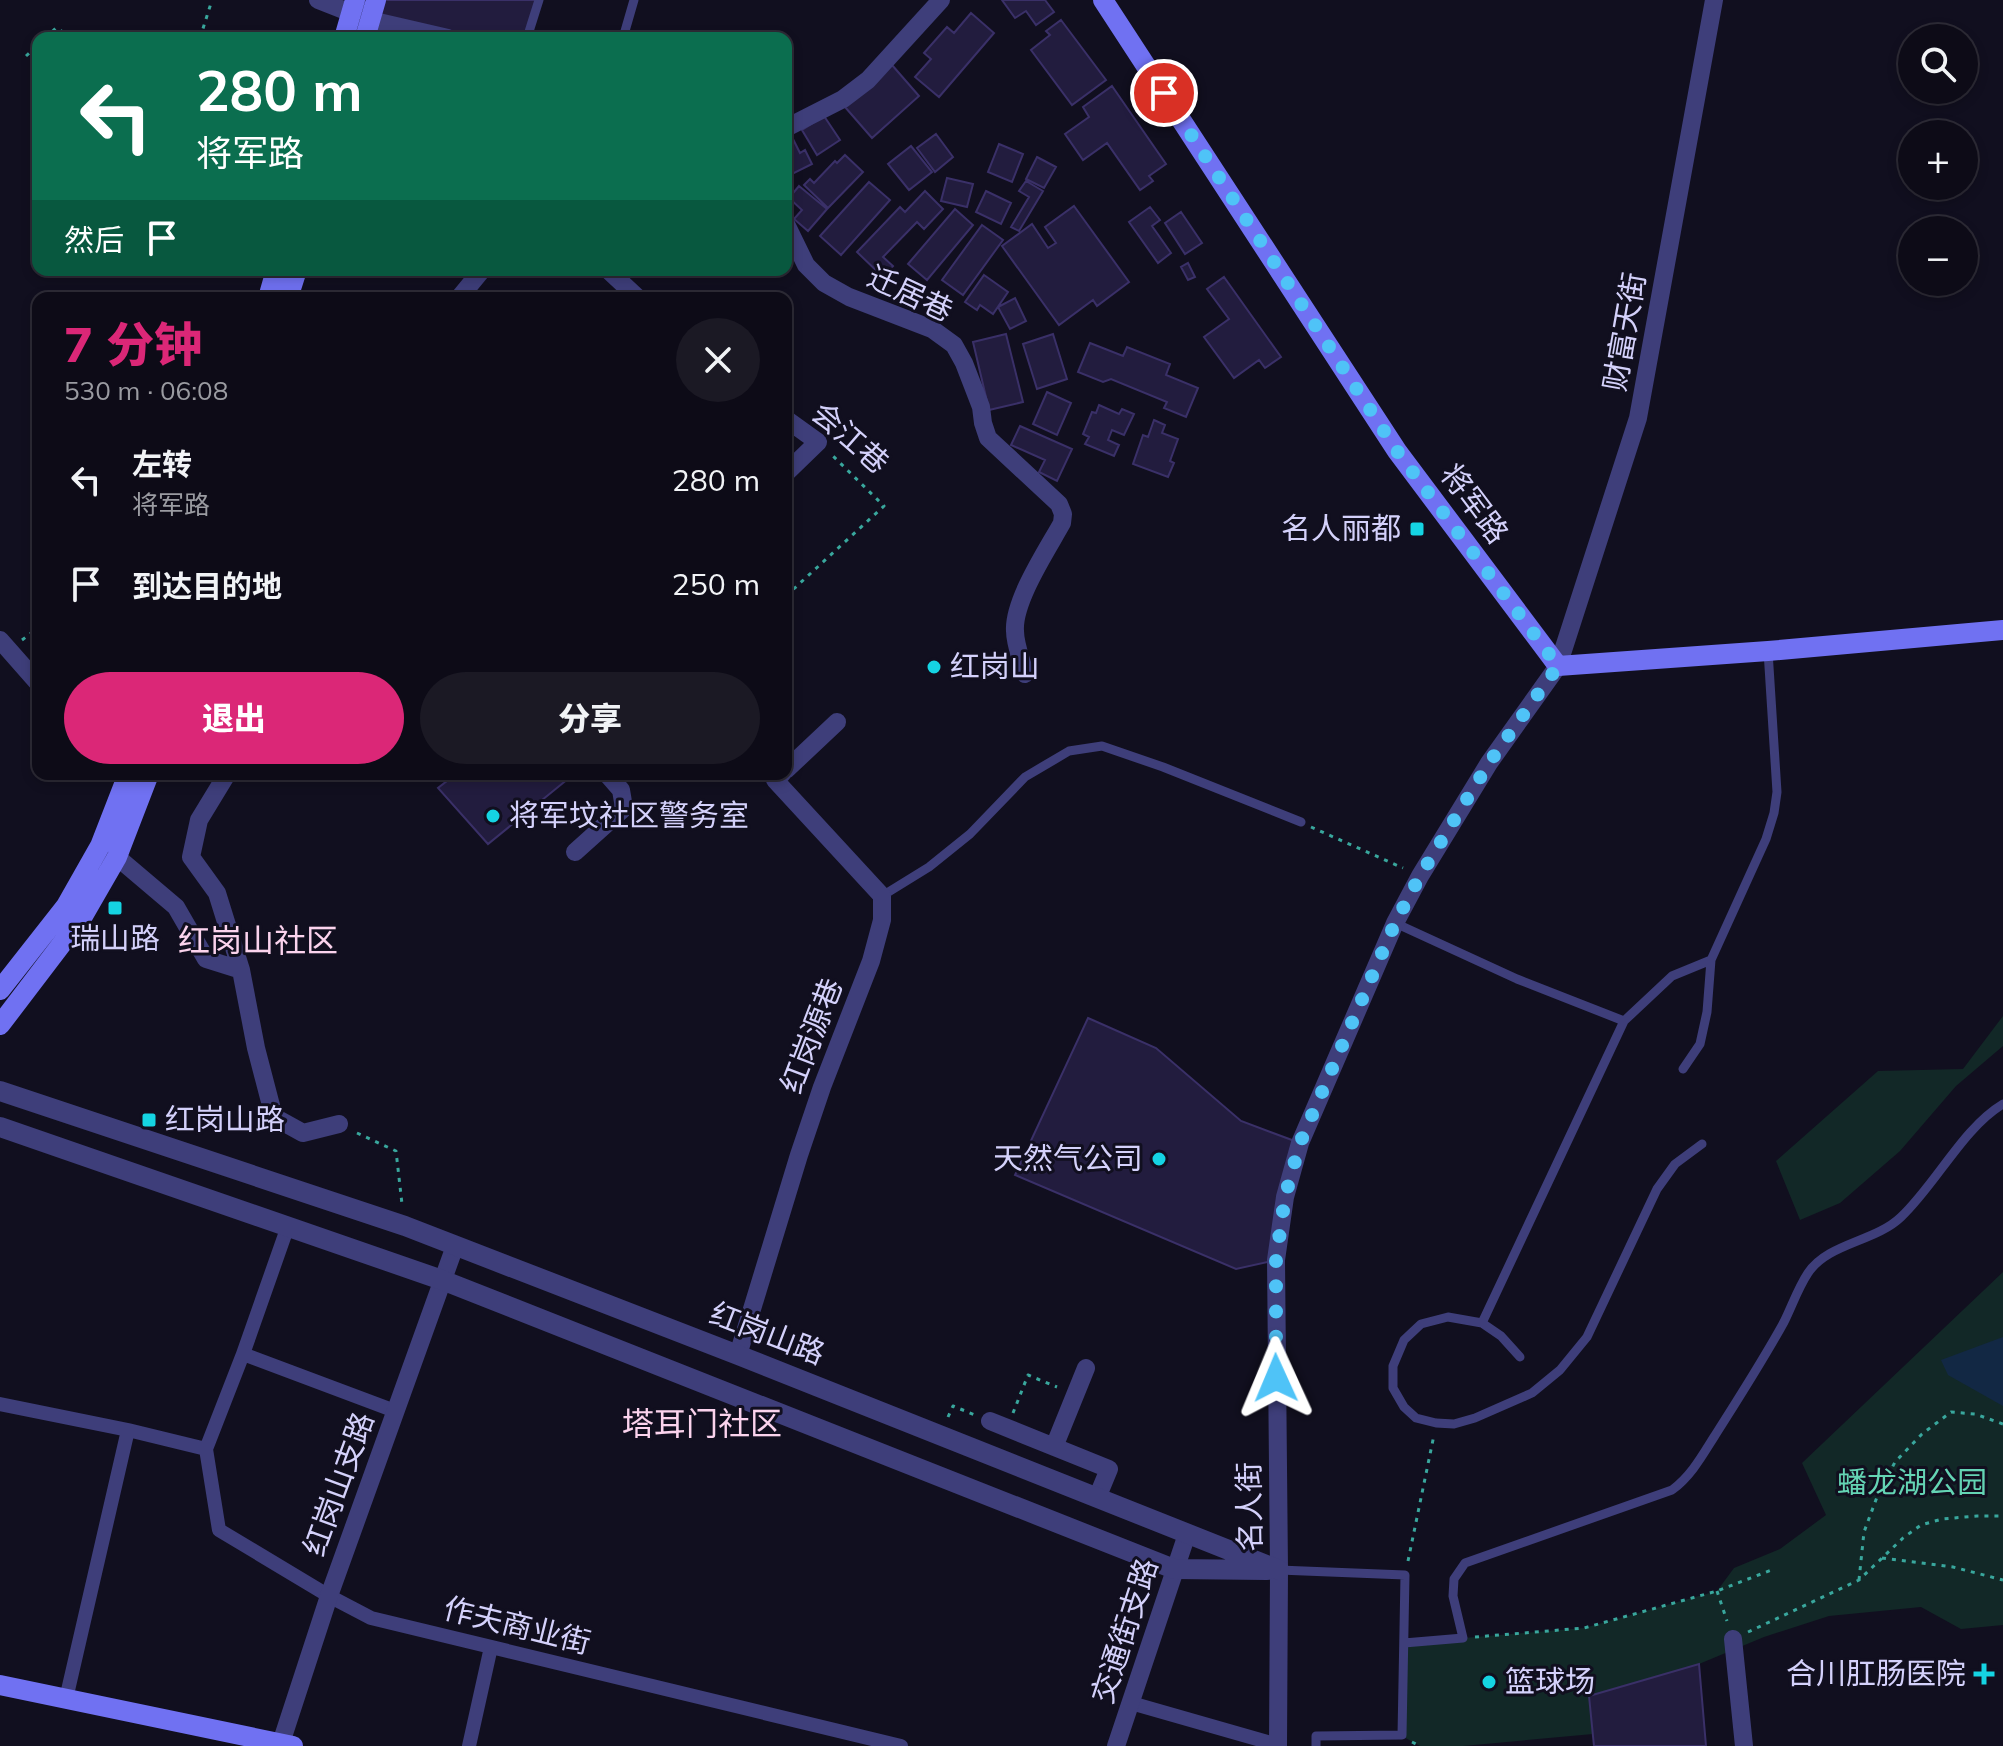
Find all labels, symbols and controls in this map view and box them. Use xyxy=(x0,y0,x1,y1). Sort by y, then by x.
map controls xyxy=(1898,24,1978,296)
button: search xyxy=(1898,24,1978,104)
text: 280 m xyxy=(196,55,363,125)
pin xyxy=(1130,59,1198,127)
icon: left xyxy=(64,64,168,168)
icon: arrive xyxy=(1142,71,1186,115)
button: + xyxy=(1898,120,1978,200)
text: 将军路 xyxy=(196,130,304,175)
icon: arrive xyxy=(140,216,184,260)
button: − xyxy=(1898,216,1978,296)
text: 然后 xyxy=(64,221,124,259)
street label: 迁居巷 xyxy=(862,257,959,329)
street label: 财富天街 xyxy=(1595,269,1653,394)
text: 7 分钟 xyxy=(64,314,202,374)
button: close xyxy=(676,318,760,402)
text: 530 m · 06:08 xyxy=(64,374,228,407)
street label: 会江巷 xyxy=(804,393,897,481)
text: 左转 xyxy=(132,445,192,483)
street label: 将军路 xyxy=(1433,456,1517,551)
icon: left xyxy=(64,458,108,502)
text: 280 m xyxy=(672,461,760,499)
text: 将军路 xyxy=(132,488,210,521)
place label: 名人丽都 xyxy=(1281,509,1401,547)
marker: 名人丽都 xyxy=(1408,520,1426,538)
icon: arrive xyxy=(64,562,108,606)
text: 250 m xyxy=(672,565,760,603)
text: 到达目的地 xyxy=(132,567,282,605)
place label: 红岗山 xyxy=(950,647,1040,685)
marker: 红岗山 xyxy=(925,658,943,676)
button: 退出 xyxy=(64,672,404,764)
button: 分享 xyxy=(420,672,760,764)
place label: 将军坟社区警务室 xyxy=(509,796,749,834)
marker: 将军坟社区警务室 xyxy=(484,807,502,825)
marker: 瑞山路 xyxy=(106,899,124,917)
place label: 瑞山路 xyxy=(70,919,160,957)
district label: 红岗山社区 xyxy=(178,920,338,960)
street label: 红岗源巷 xyxy=(772,973,850,1098)
place label: 红岗山路 xyxy=(165,1100,285,1138)
marker: 红岗山路 xyxy=(140,1111,158,1129)
place label: 天然气公司 xyxy=(993,1139,1143,1177)
marker: 天然气公司 xyxy=(1150,1150,1168,1168)
street label: 红岗山路 xyxy=(705,1294,830,1372)
position arrow xyxy=(1234,1336,1318,1420)
district label: 塔耳门社区 xyxy=(622,1403,782,1443)
street label: 红岗山支路 xyxy=(295,1407,382,1561)
street label: 名人街 xyxy=(1229,1462,1269,1552)
park label: 蟠龙湖公园 xyxy=(1837,1463,1987,1501)
street label: 交通街支路 xyxy=(1083,1553,1165,1708)
street label: 作夫商业街 xyxy=(440,1588,595,1662)
place label: 合川肛肠医院 xyxy=(1786,1654,1966,1692)
place label: 篮球场 xyxy=(1505,1662,1595,1700)
marker: 合川肛肠医院 xyxy=(1973,1663,1995,1685)
marker: 篮球场 xyxy=(1480,1673,1498,1691)

